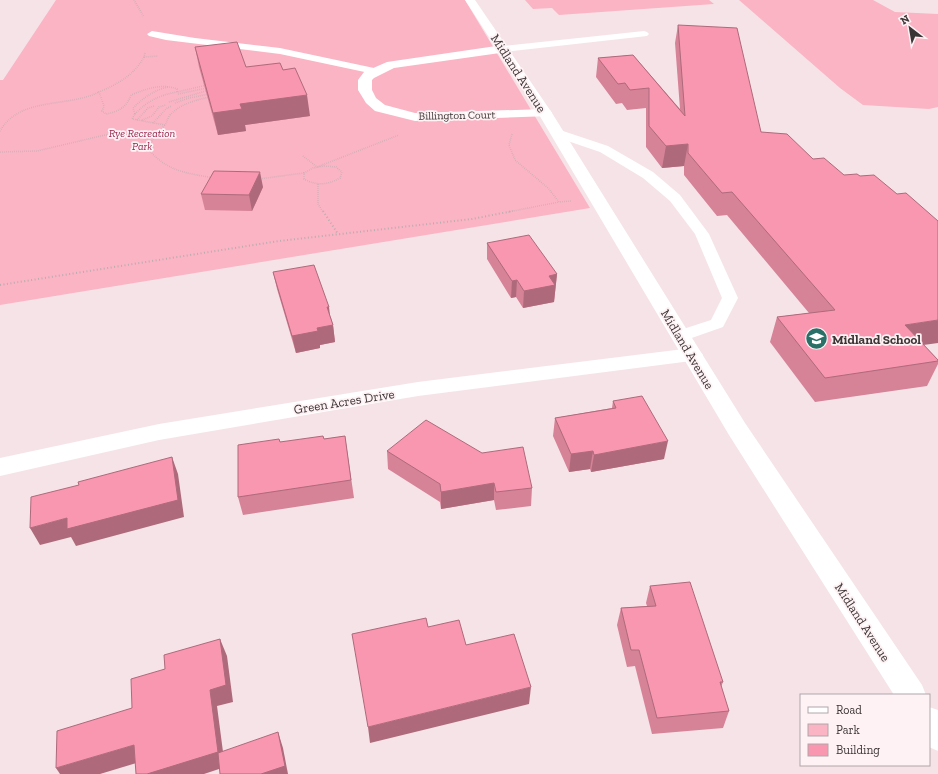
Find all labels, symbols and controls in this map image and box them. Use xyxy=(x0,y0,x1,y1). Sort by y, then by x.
north arrow xyxy=(890,8,930,48)
text: N xyxy=(898,12,913,28)
street label: Midland Avenue xyxy=(488,31,549,115)
street label: Billington Court xyxy=(418,108,497,123)
park label: Rye Recreation Park xyxy=(109,127,176,153)
street label: Midland Avenue xyxy=(658,307,717,392)
school or university icon: Midland School xyxy=(804,326,830,352)
place label: Midland School xyxy=(832,332,921,347)
street label: Green Acres Drive xyxy=(293,386,396,417)
street label: Midland Avenue xyxy=(832,580,893,664)
legend xyxy=(800,694,930,766)
text: Road xyxy=(836,703,862,717)
text: Park xyxy=(836,723,861,737)
text: Building xyxy=(836,743,880,757)

